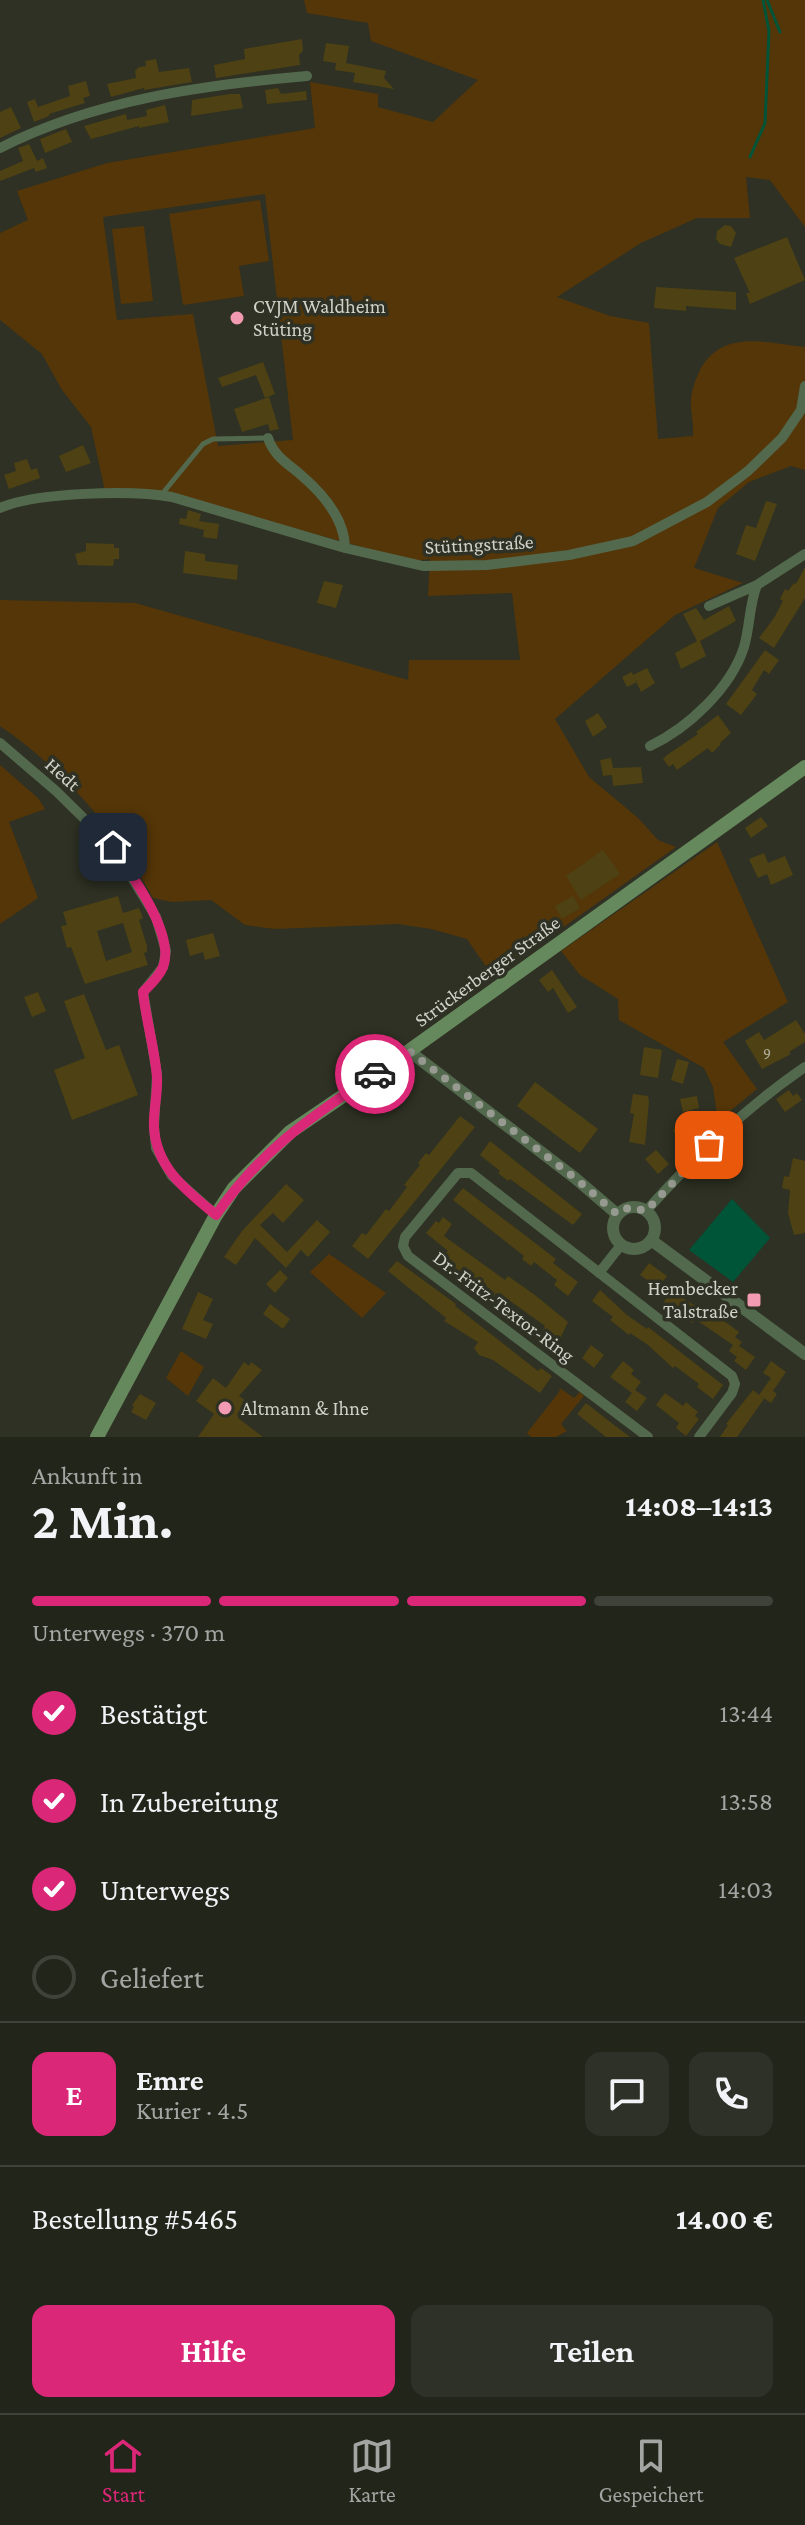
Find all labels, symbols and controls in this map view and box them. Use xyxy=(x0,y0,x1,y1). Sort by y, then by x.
place label: CVJM Waldheim Stüting xyxy=(253,295,386,341)
marker: CVJM Waldheim Stüting xyxy=(228,309,246,327)
street label: Stütingstraße xyxy=(424,530,534,559)
street label: Hedt xyxy=(41,753,85,795)
pin xyxy=(79,813,147,881)
icon: home xyxy=(91,825,135,869)
street label: Strückerberger Straße xyxy=(410,911,565,1032)
courier xyxy=(335,1034,415,1114)
house number: 9 xyxy=(763,1044,771,1061)
icon: car xyxy=(353,1052,397,1096)
pin xyxy=(675,1111,743,1179)
icon: bag xyxy=(687,1123,731,1167)
street label: Dr.-Fritz-Textor-Ring xyxy=(429,1246,579,1367)
place label: Hembecker Talstraße xyxy=(647,1277,738,1322)
marker: Hembecker Talstraße xyxy=(745,1291,763,1309)
place label: Altmann & Ihne xyxy=(241,1397,369,1419)
marker: Altmann & Ihne xyxy=(216,1399,234,1417)
text: Ankunft in xyxy=(32,1461,143,1490)
text: 14:08–14:13 xyxy=(625,1489,773,1522)
text: 2 Min. xyxy=(32,1491,173,1549)
text: Unterwegs · 370 m xyxy=(32,1618,225,1647)
icon: check xyxy=(32,1691,76,1735)
text: Bestätigt xyxy=(100,1697,207,1730)
text: 13:44 xyxy=(720,1699,773,1728)
icon: check xyxy=(32,1779,76,1823)
text: In Zubereitung xyxy=(100,1785,278,1818)
text: 13:58 xyxy=(720,1787,773,1816)
icon: check xyxy=(32,1867,76,1911)
text: Unterwegs xyxy=(100,1873,230,1906)
text: 14:03 xyxy=(718,1875,773,1904)
text: Geliefert xyxy=(100,1961,204,1994)
button: chat xyxy=(585,2052,669,2136)
button: phone xyxy=(689,2052,773,2136)
text: Emre xyxy=(136,2063,204,2096)
text: E xyxy=(65,2078,83,2111)
text: Kurier · 4.5 xyxy=(136,2096,248,2125)
text: Bestellung #5465 xyxy=(32,2202,238,2235)
text: 14.00 € xyxy=(676,2202,773,2235)
button: Hilfe xyxy=(32,2305,395,2397)
button: Teilen xyxy=(411,2305,773,2397)
tab: Start xyxy=(101,2434,145,2507)
tab: Karte xyxy=(348,2434,396,2507)
tab: Gespeichert xyxy=(599,2434,704,2507)

